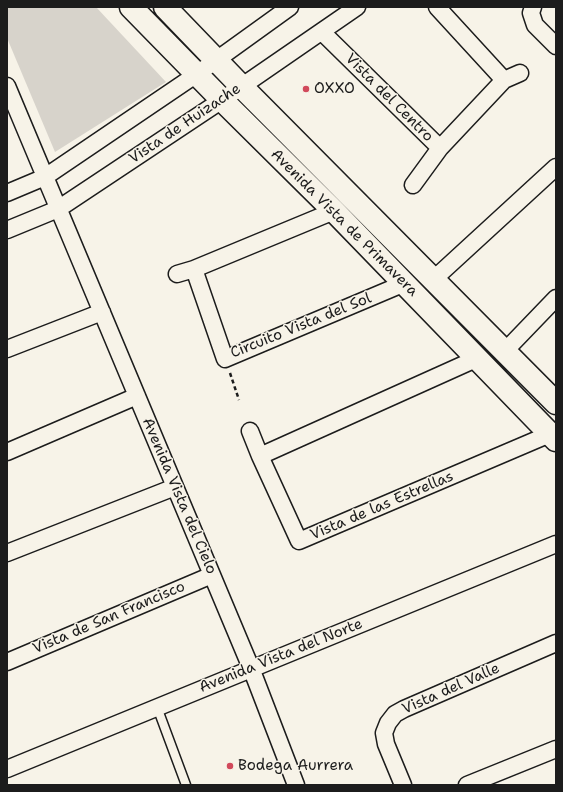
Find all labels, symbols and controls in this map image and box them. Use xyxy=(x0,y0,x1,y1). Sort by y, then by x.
street label: Vista del Centro xyxy=(341,50,437,146)
street label: Vista de Huizache xyxy=(126,80,244,168)
place label: OXXO xyxy=(314,80,355,98)
marker: OXXO xyxy=(301,84,311,94)
street label: Avenida Vista de Primavera xyxy=(267,146,421,300)
street label: Circuito Vista del Sol xyxy=(228,290,374,362)
street label: Avenida Vista del Cielo xyxy=(138,415,220,577)
street label: Vista de las Estrellas xyxy=(308,468,456,544)
street label: Vista de San Francisco xyxy=(30,578,188,658)
street label: Avenida Vista del Norte xyxy=(197,615,365,697)
street label: Vista del Valle xyxy=(400,659,502,719)
place label: Bodega Aurrera xyxy=(238,757,353,775)
marker: Bodega Aurrera xyxy=(225,761,235,771)

